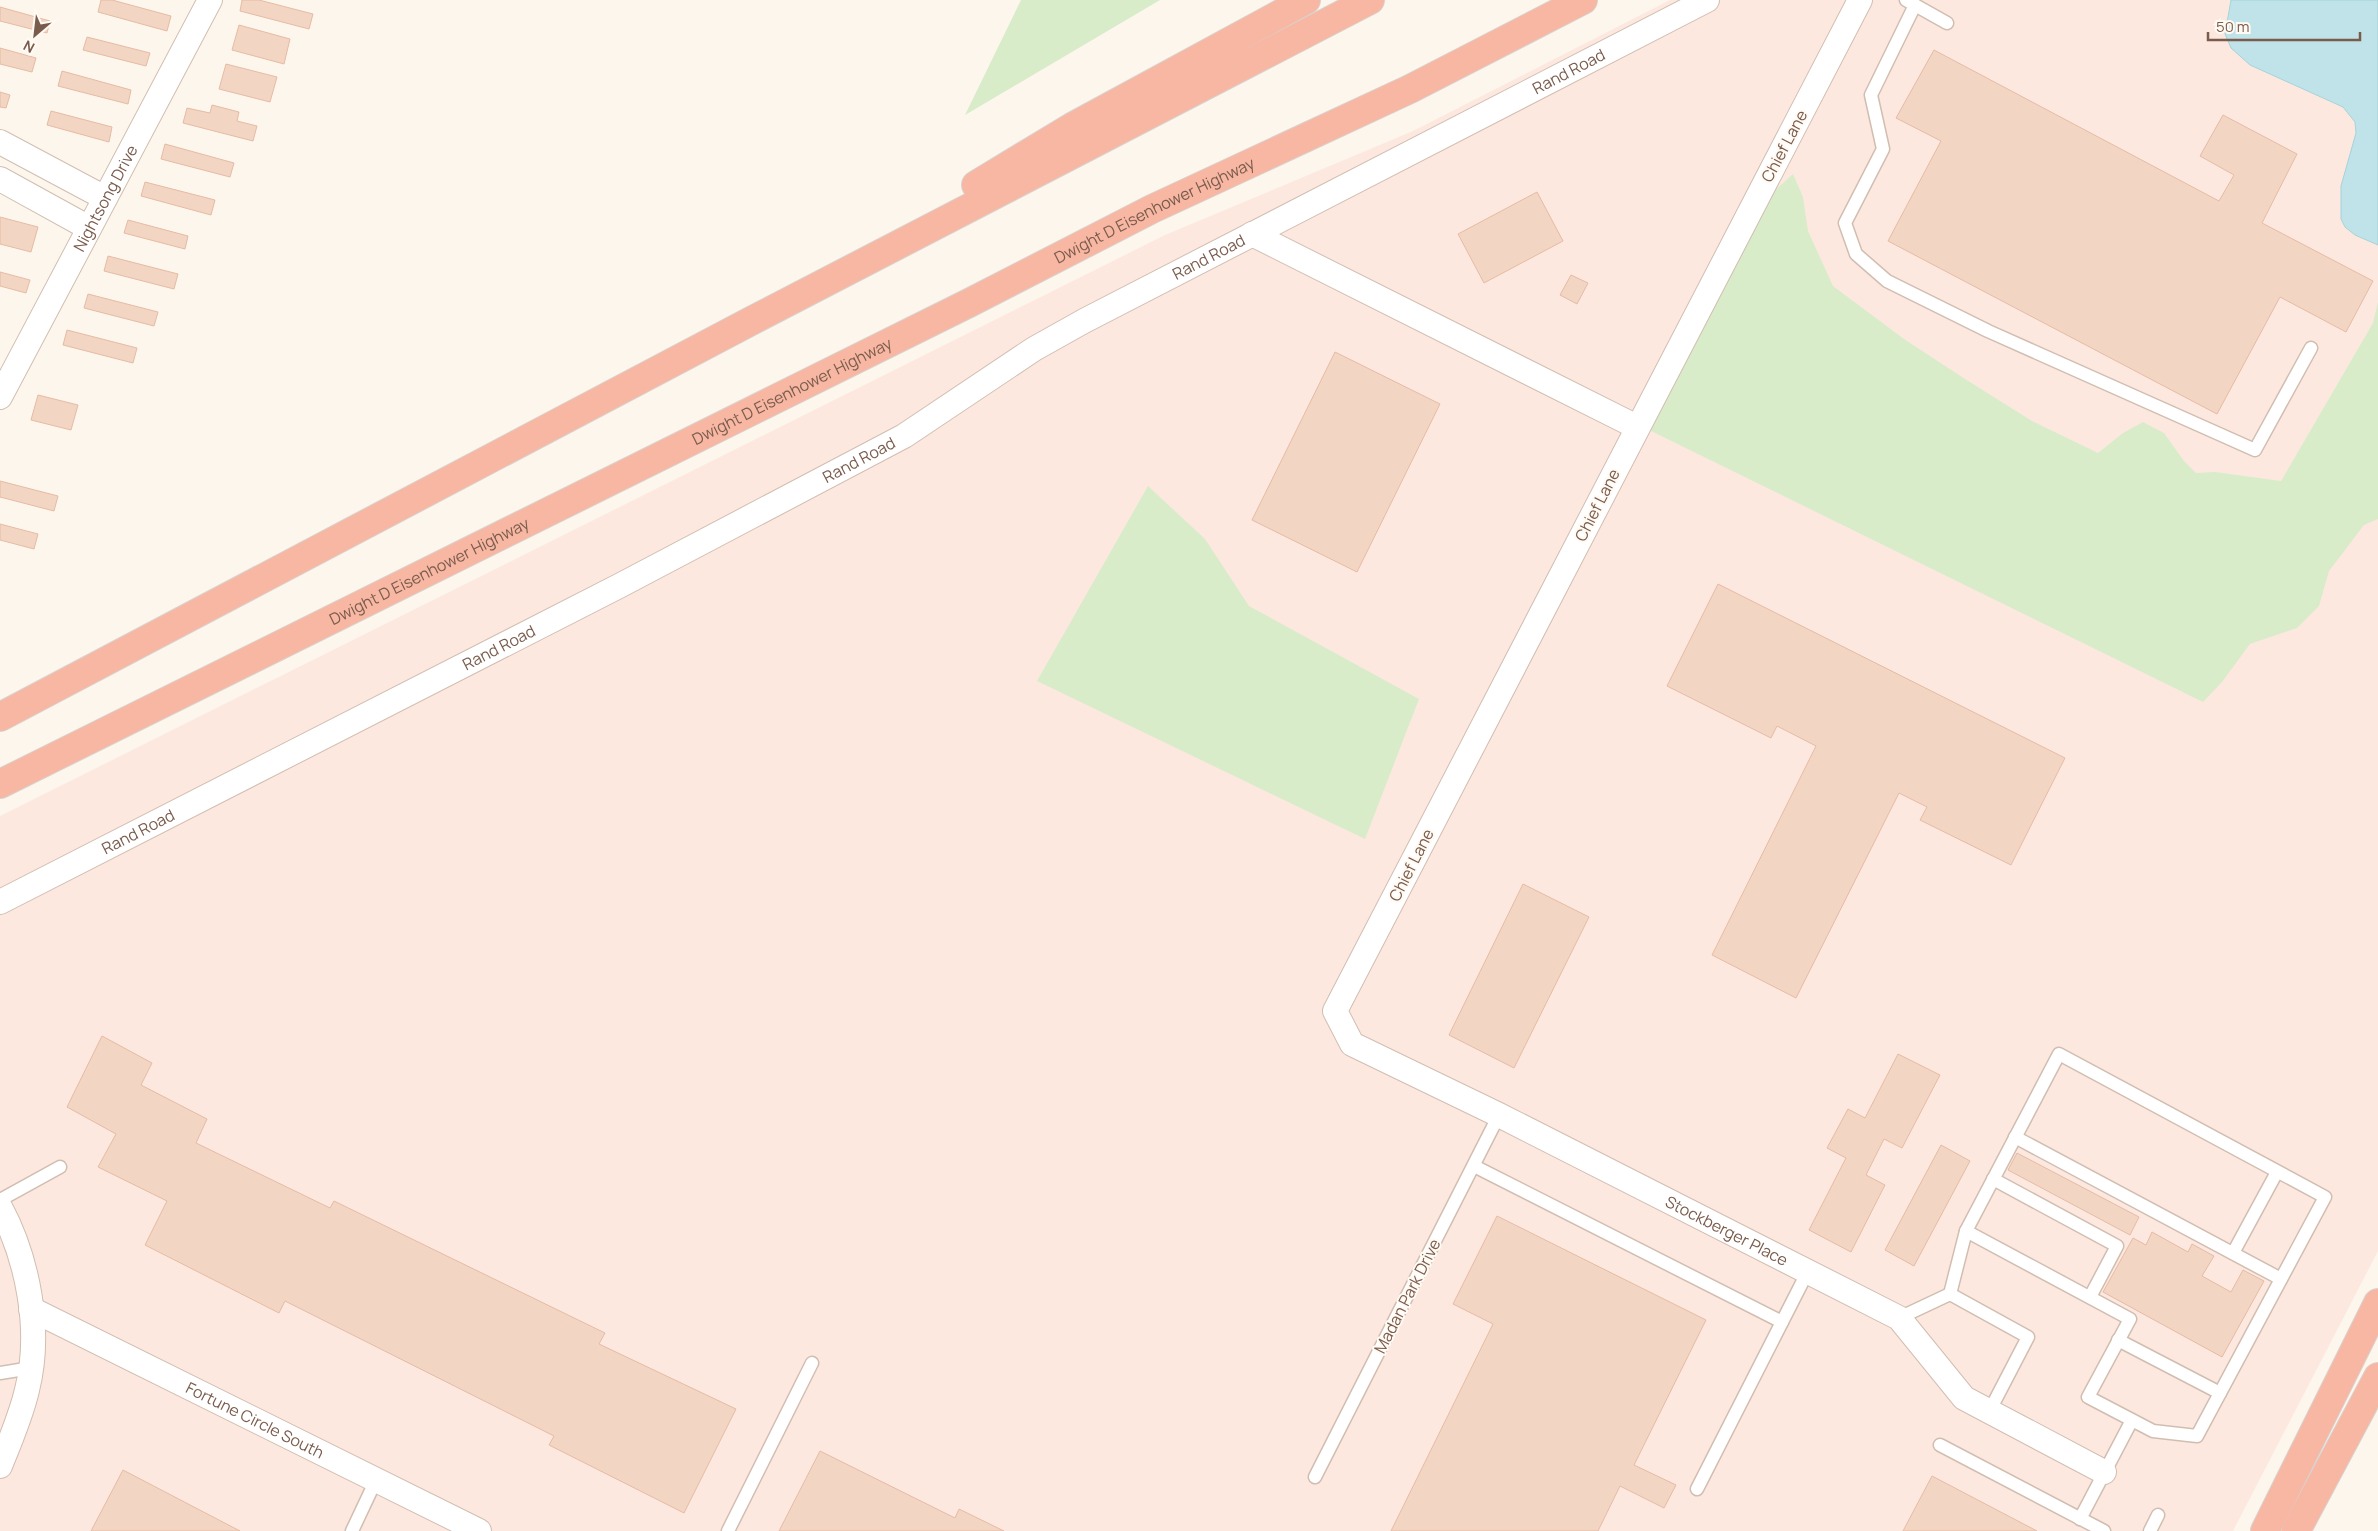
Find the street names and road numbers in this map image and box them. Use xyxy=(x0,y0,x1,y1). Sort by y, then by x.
street label: Rand Road xyxy=(1528,43,1609,99)
street label: Chief Lane xyxy=(1756,106,1812,186)
street label: Nightsong Drive xyxy=(68,141,142,255)
street label: Dwight D Eisenhower Highway xyxy=(1050,152,1258,269)
street label: Rand Road xyxy=(1168,229,1249,285)
street label: Dwight D Eisenhower Highway xyxy=(688,332,896,450)
street label: Rand Road xyxy=(819,432,899,488)
street label: Chief Lane xyxy=(1569,465,1625,545)
street label: Dwight D Eisenhower Highway xyxy=(325,512,533,630)
street label: Rand Road xyxy=(459,620,539,675)
street label: Rand Road xyxy=(98,804,178,859)
street label: Chief Lane xyxy=(1383,825,1439,905)
street label: Stockberger Place xyxy=(1662,1190,1792,1271)
street label: Madan Park Drive xyxy=(1369,1235,1445,1357)
street label: Fortune Circle South xyxy=(182,1376,328,1464)

